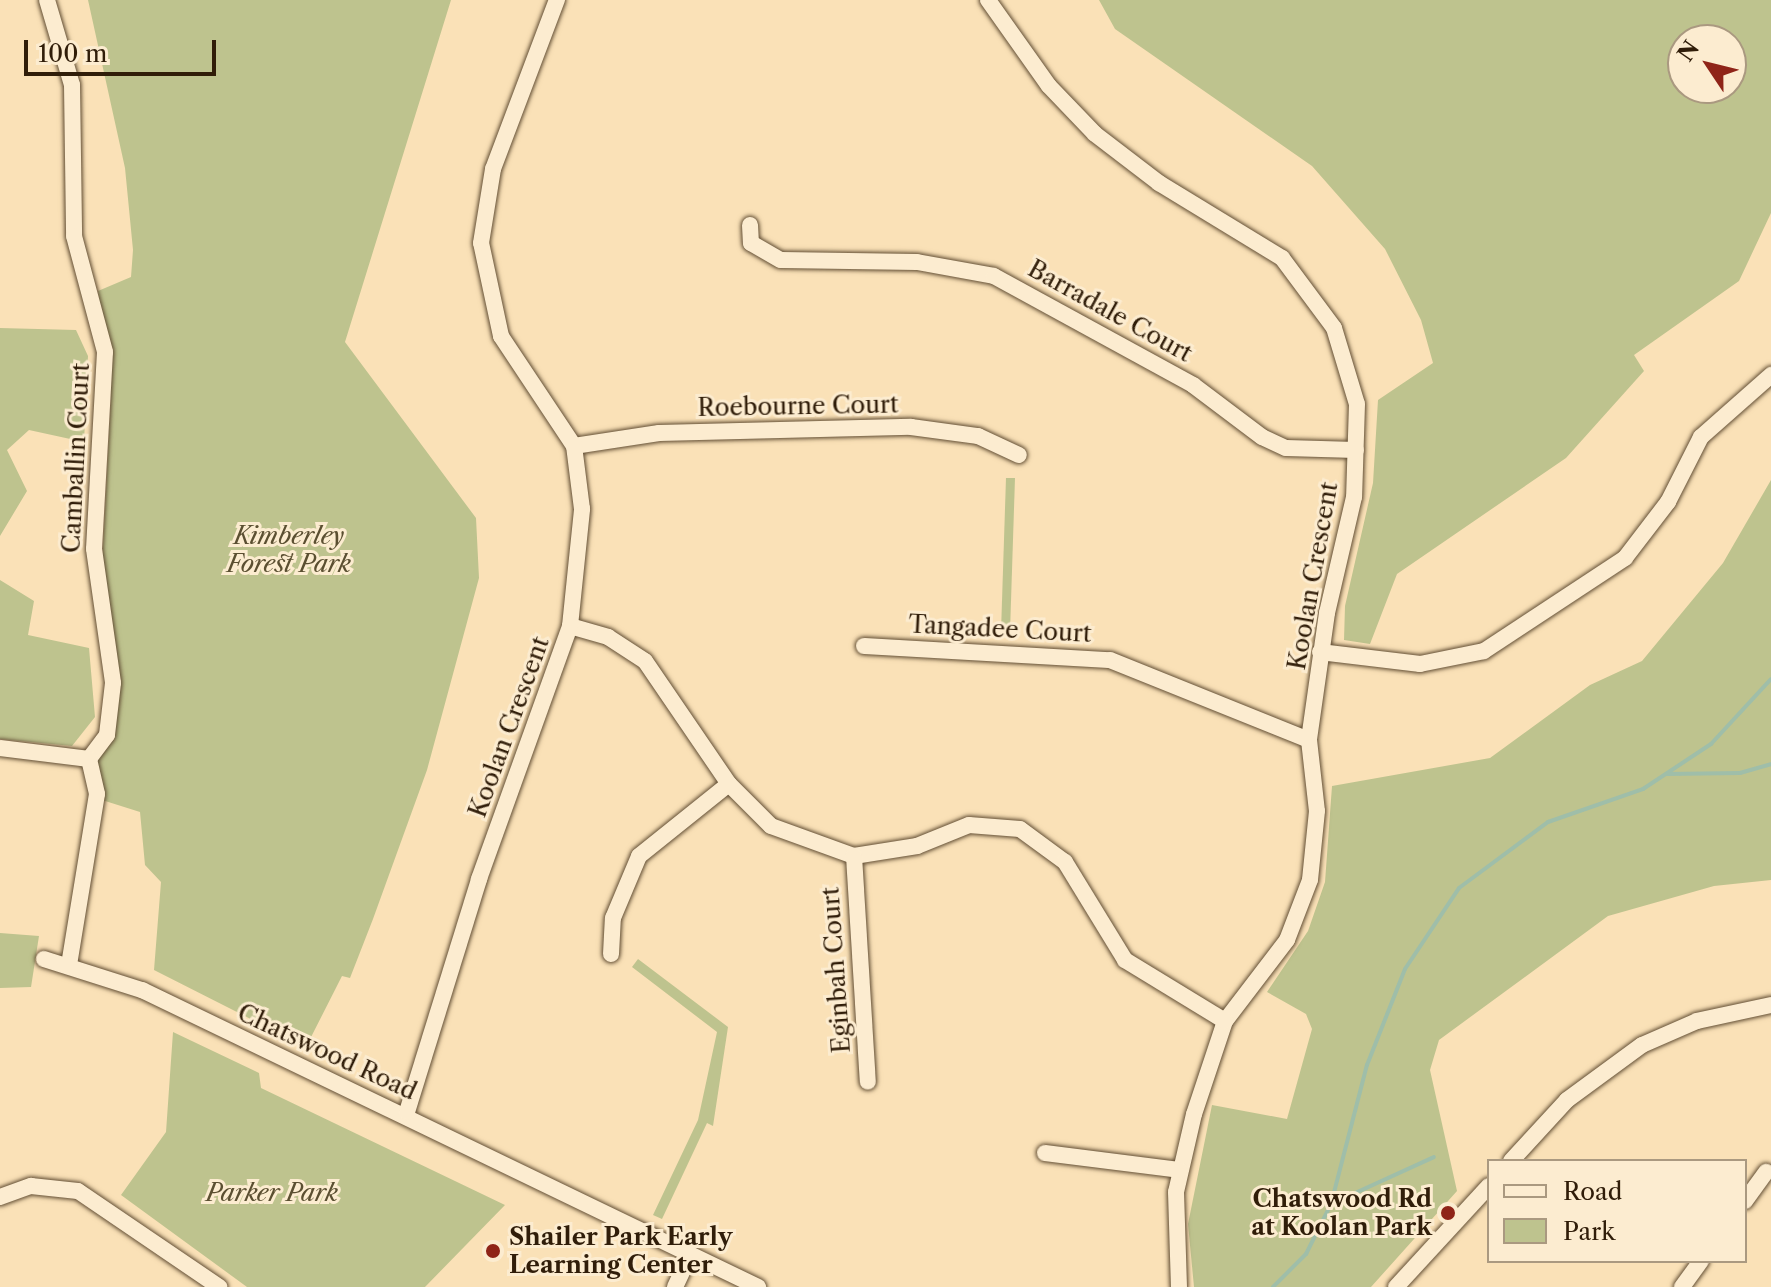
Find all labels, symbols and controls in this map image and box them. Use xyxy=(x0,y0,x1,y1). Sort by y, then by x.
scale bar xyxy=(28,24,220,74)
north arrow xyxy=(1667,24,1747,104)
text: N xyxy=(1672,36,1705,67)
text: 100 m xyxy=(38,39,107,68)
street label: Barradale Court xyxy=(1023,254,1197,368)
street label: Camballin Court xyxy=(57,362,95,554)
street label: Roebourne Court xyxy=(697,390,899,422)
street label: Koolan Crescent xyxy=(1282,480,1344,672)
park label: Kimberley Forest Park xyxy=(227,522,351,578)
street label: Tangadee Court xyxy=(908,610,1092,648)
street label: Koolan Crescent xyxy=(463,633,555,821)
street label: Eginbah Court xyxy=(816,886,856,1054)
street label: Chatswood Road xyxy=(233,998,421,1106)
legend xyxy=(1487,1159,1747,1263)
text: Road xyxy=(1563,1177,1622,1206)
park label: Parker Park xyxy=(206,1179,338,1207)
place label: Chatswood Rd at Koolan Park xyxy=(1251,1185,1432,1241)
marker: Chatswood Rd at Koolan Park xyxy=(1439,1204,1457,1222)
text: Park xyxy=(1563,1217,1615,1246)
place label: Shailer Park Early Learning Center xyxy=(509,1223,733,1279)
marker: Shailer Park Early Learning Center xyxy=(484,1242,502,1260)

